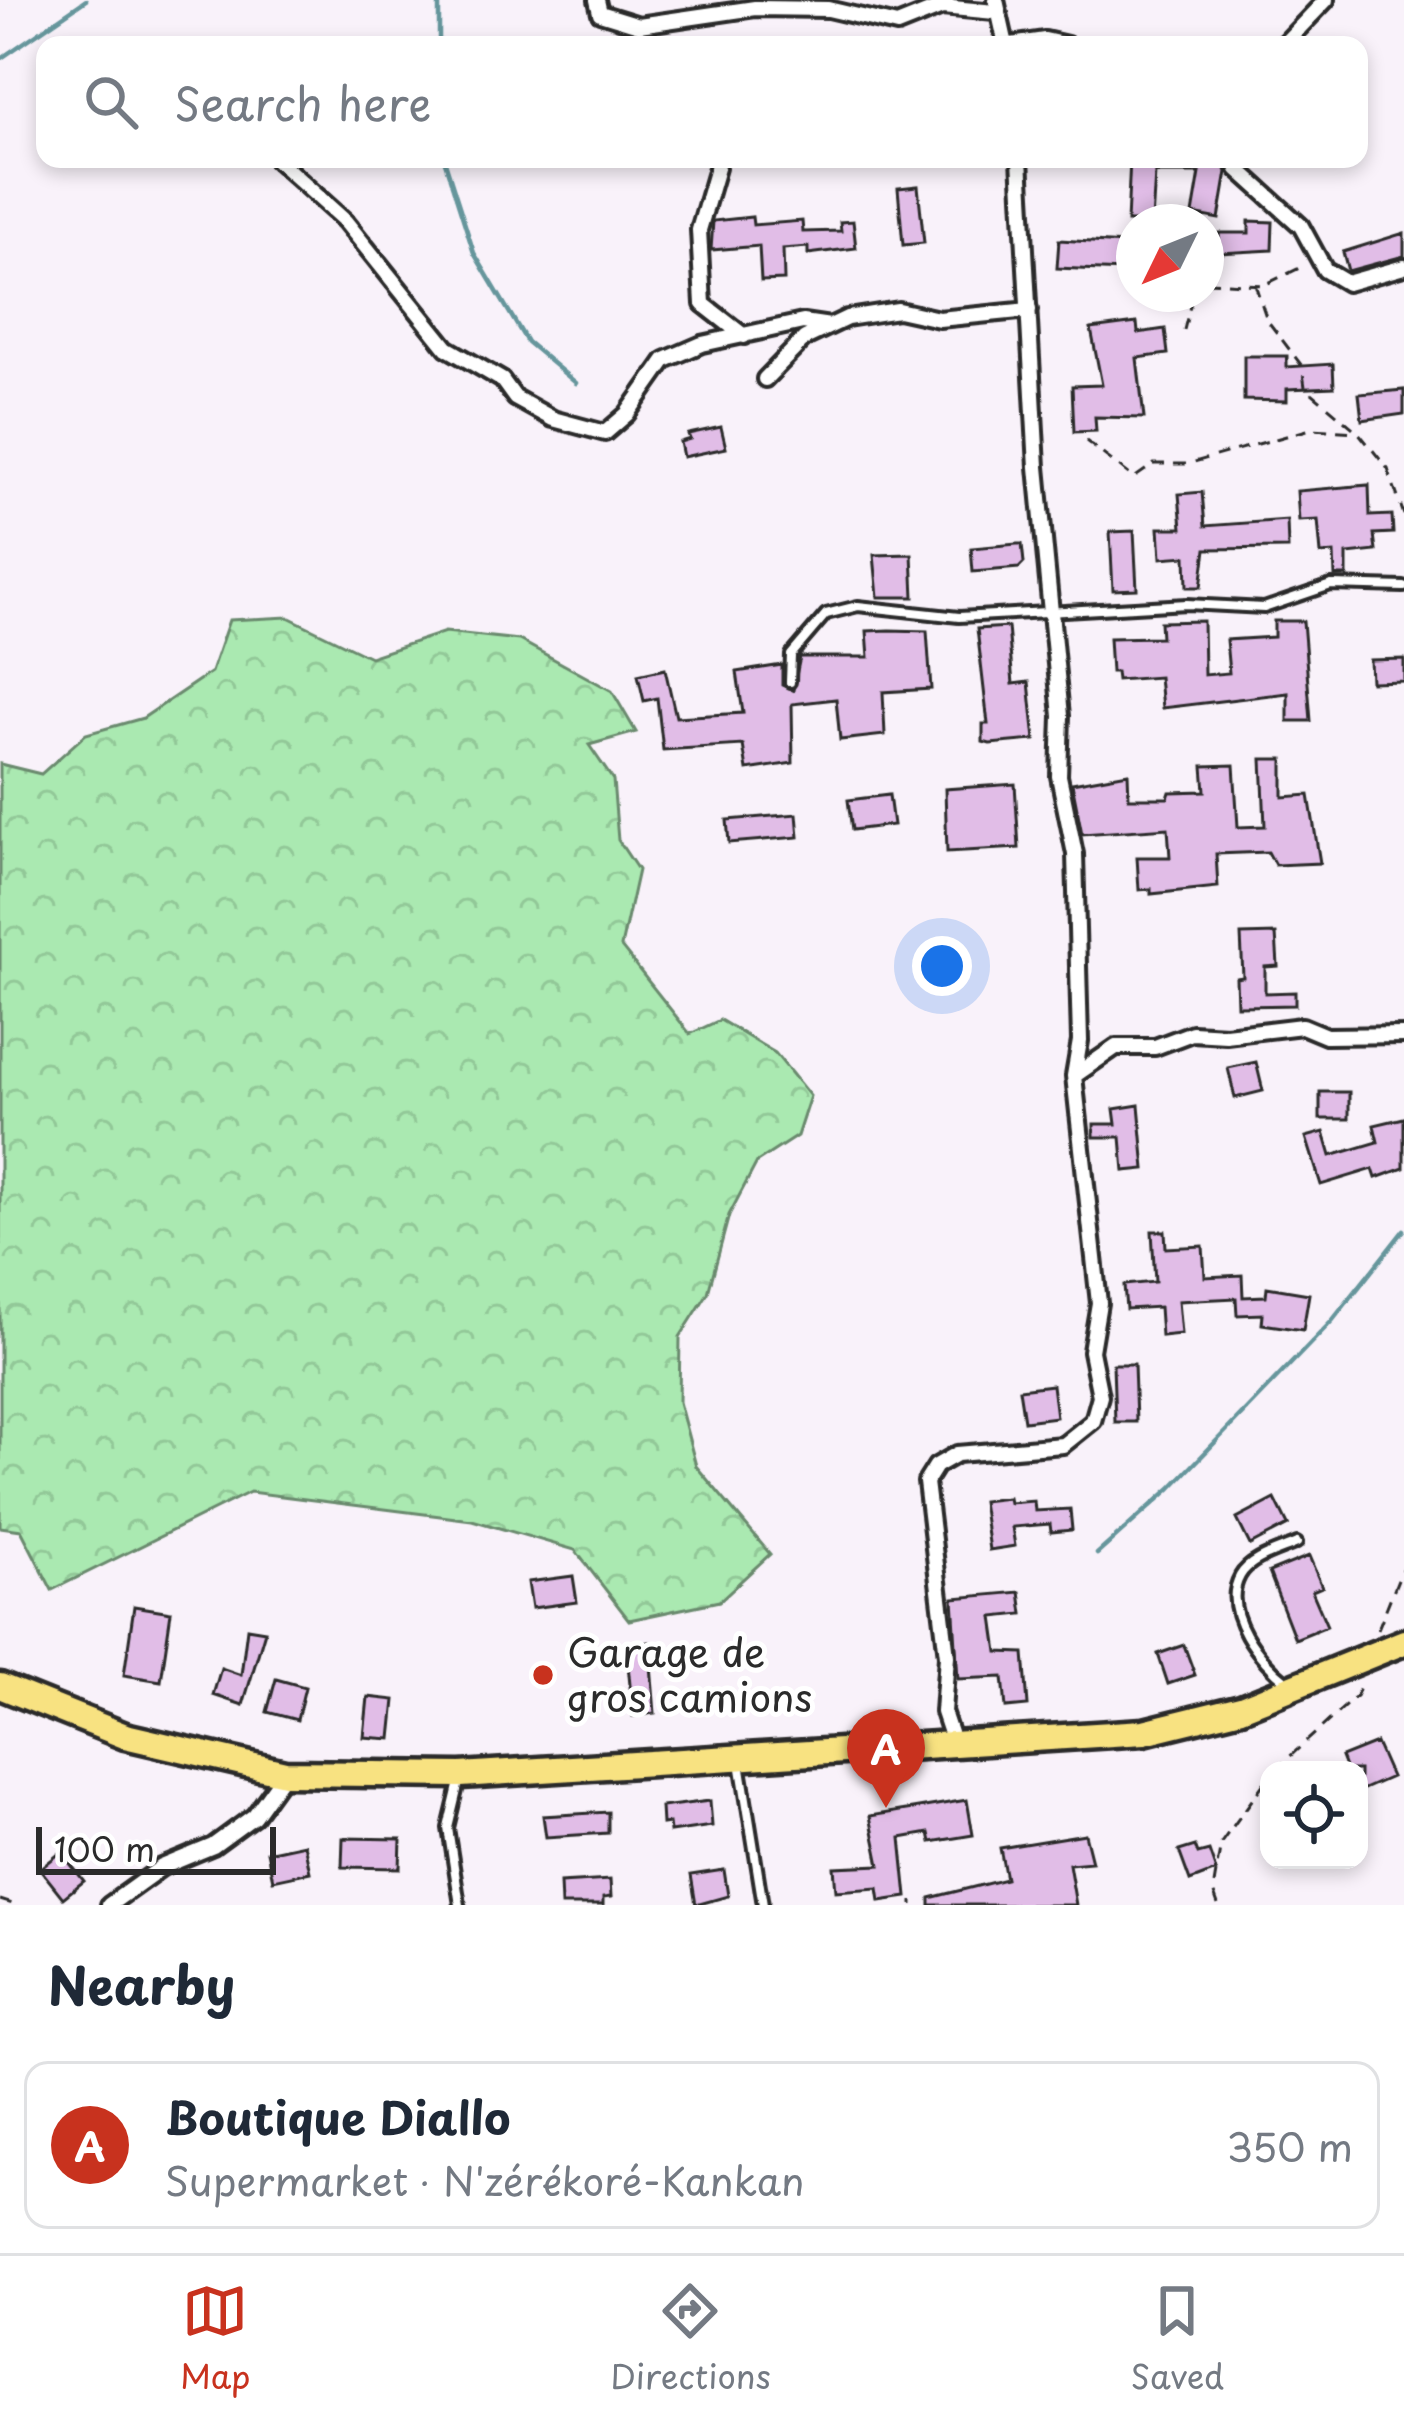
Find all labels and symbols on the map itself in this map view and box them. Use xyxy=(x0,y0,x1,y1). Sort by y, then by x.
north arrow xyxy=(1116,204,1224,312)
your location xyxy=(912,936,972,996)
place label: Garage de gros camions xyxy=(567,1621,812,1725)
marker: Garage de gros camions xyxy=(530,1662,556,1688)
pin: A xyxy=(847,1709,925,1808)
scale bar xyxy=(36,1821,276,1874)

